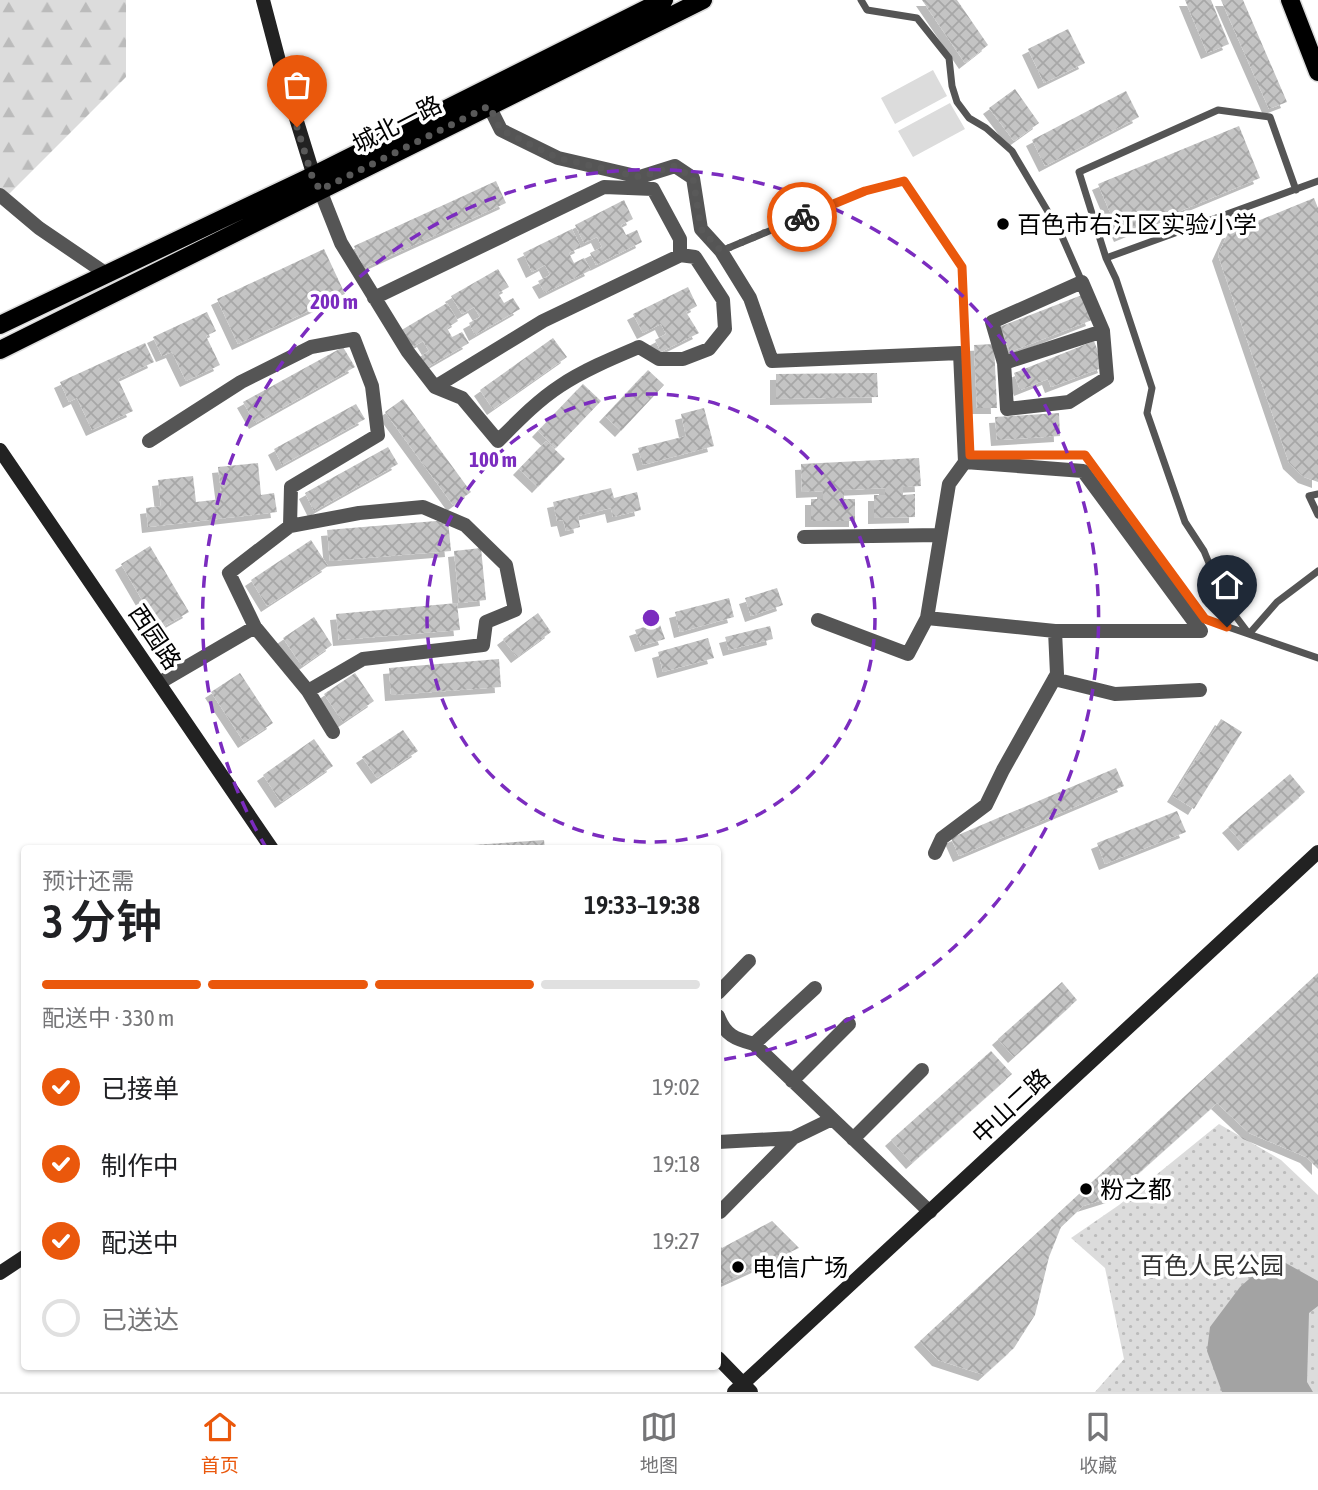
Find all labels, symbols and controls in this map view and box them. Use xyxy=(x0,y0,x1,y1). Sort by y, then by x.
pin xyxy=(267,55,327,127)
icon: bag xyxy=(278,66,316,104)
street label: 城北一路 xyxy=(348,90,446,158)
courier xyxy=(767,182,837,252)
icon: bike xyxy=(783,198,821,236)
place label: 百色市右江区实验小学 xyxy=(1017,211,1257,238)
marker: 百色市右江区实验小学 xyxy=(995,216,1011,232)
text: 200 m xyxy=(310,289,358,313)
text: 100 m xyxy=(469,447,517,471)
pin xyxy=(1197,555,1257,627)
icon: home xyxy=(1208,566,1246,604)
street label: 西园路 xyxy=(124,600,186,674)
centre of rings xyxy=(639,606,663,630)
text: 预计还需 xyxy=(42,868,134,894)
text: 19:33–19:38 xyxy=(584,890,700,920)
text: 3 分钟 xyxy=(42,895,162,948)
text: 配送中 · 330 m xyxy=(42,1005,174,1031)
street label: 中山二路 xyxy=(967,1063,1055,1149)
icon: check xyxy=(42,1068,80,1106)
text: 已接单 xyxy=(101,1074,179,1104)
text: 19:02 xyxy=(652,1074,700,1100)
icon: check xyxy=(42,1145,80,1183)
text: 制作中 xyxy=(101,1151,179,1181)
text: 19:18 xyxy=(653,1151,700,1177)
place label: 粉之都 xyxy=(1100,1176,1172,1203)
marker: 粉之都 xyxy=(1078,1181,1094,1197)
icon: check xyxy=(42,1222,80,1260)
text: 配送中 xyxy=(101,1228,179,1258)
text: 19:27 xyxy=(653,1228,700,1254)
park label: 百色人民公园 xyxy=(1140,1252,1284,1279)
place label: 电信广场 xyxy=(752,1254,848,1281)
marker: 电信广场 xyxy=(730,1259,746,1275)
text: 已送达 xyxy=(101,1305,179,1335)
tab: 首页 xyxy=(201,1408,239,1477)
tab: 地图 xyxy=(640,1408,678,1477)
tab: 收藏 xyxy=(1079,1408,1117,1477)

